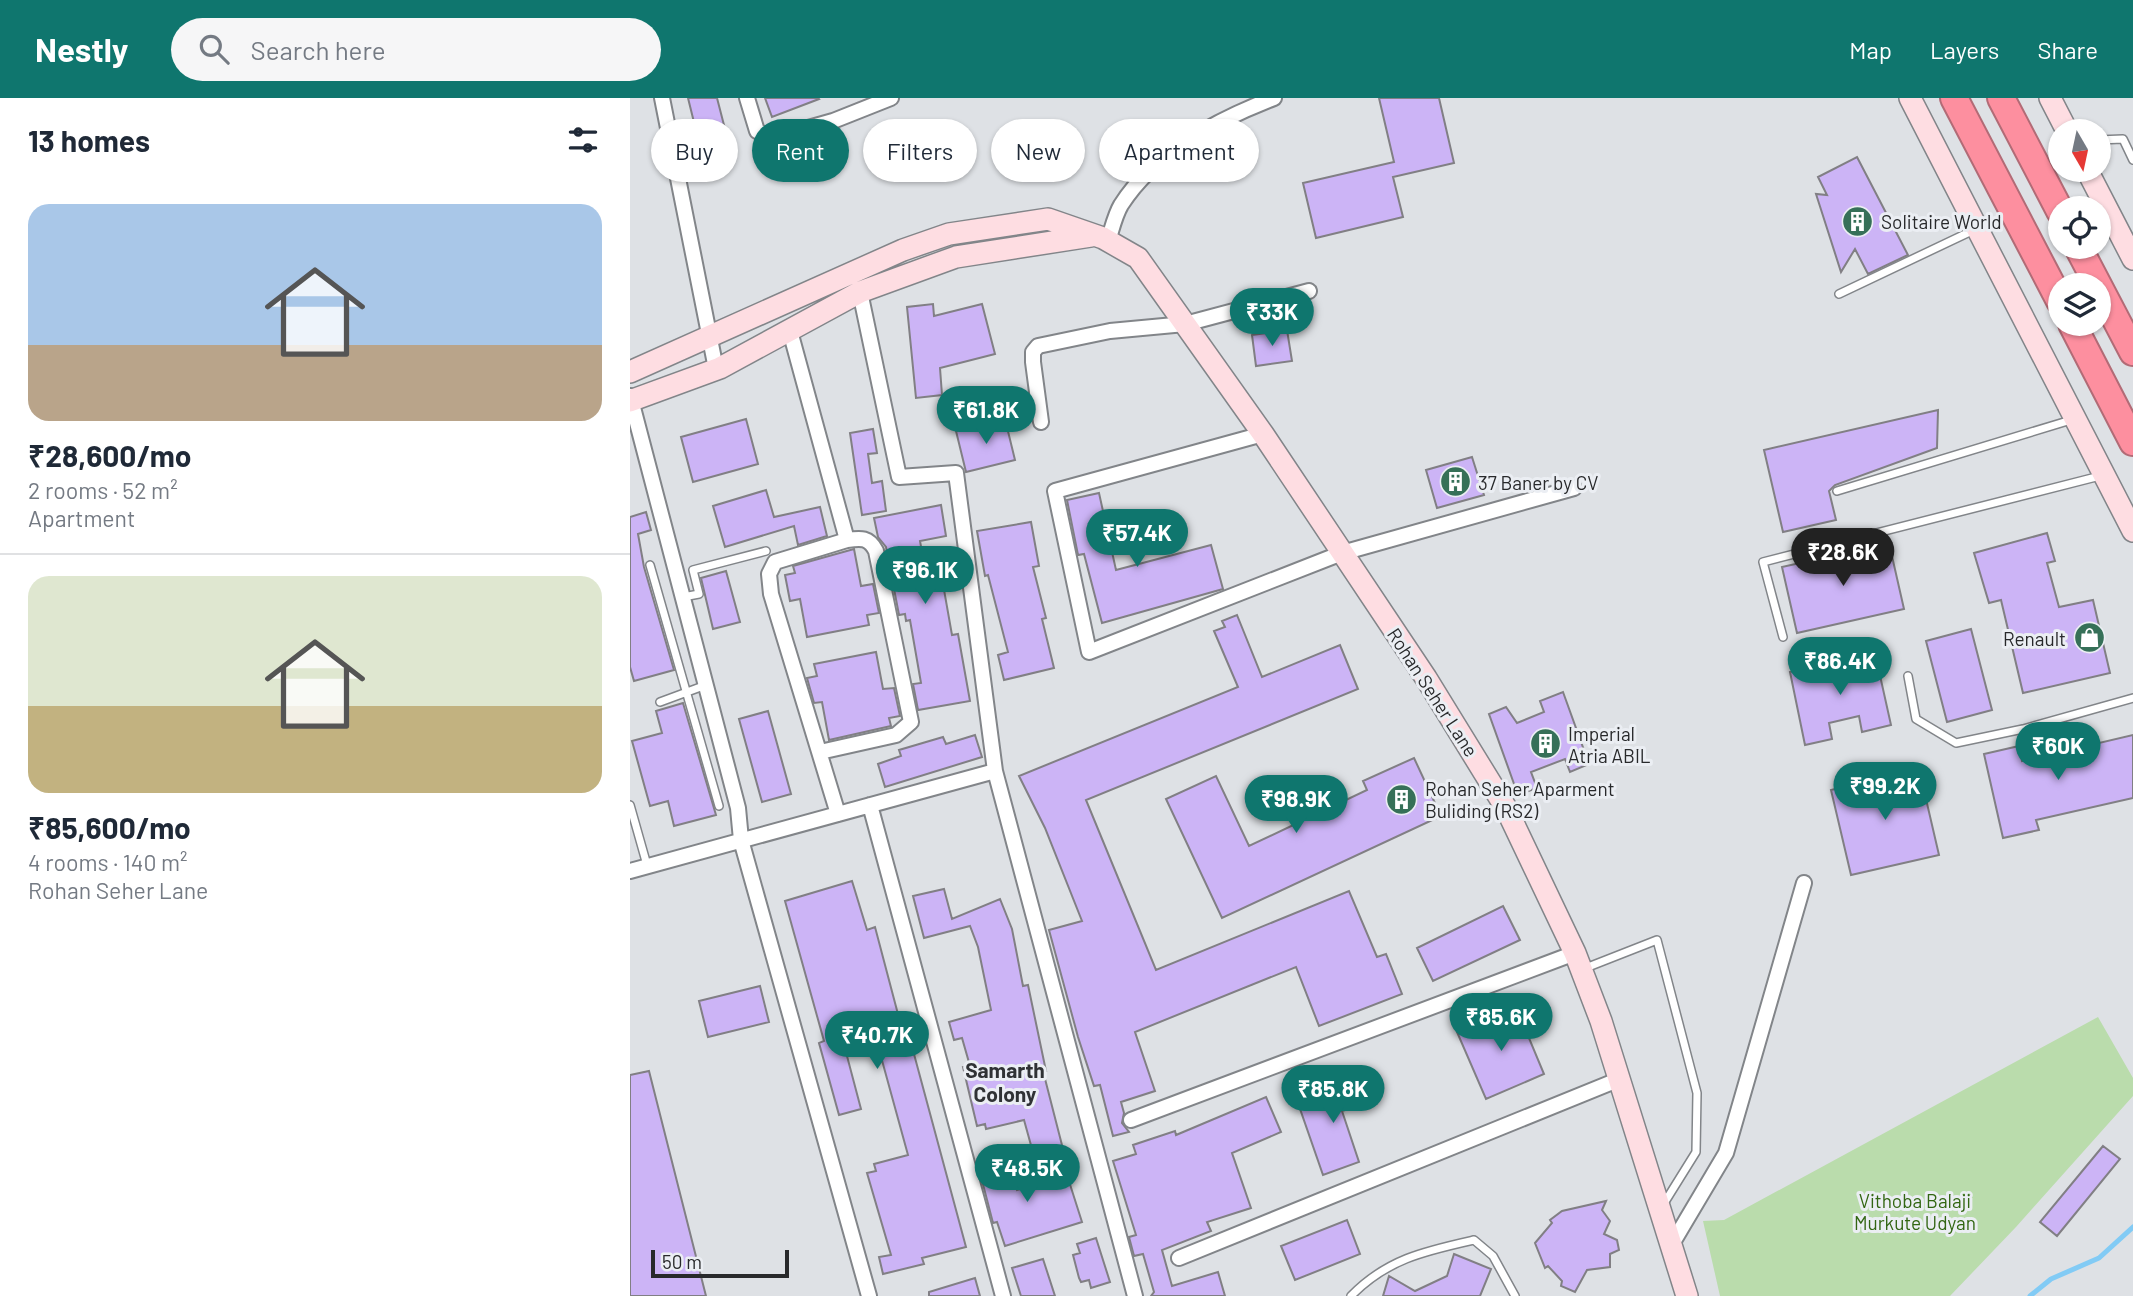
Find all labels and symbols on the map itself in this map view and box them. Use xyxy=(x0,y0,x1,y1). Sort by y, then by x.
north arrow xyxy=(2048,119,2110,182)
building icon: Solitaire World xyxy=(1841,204,1875,238)
place label: Solitaire World xyxy=(1881,210,2002,233)
pin: ₹33K xyxy=(1231,288,1313,348)
pin: ₹61.8K xyxy=(929,386,1043,446)
building icon: 37 Baner by CV xyxy=(1438,465,1472,499)
place label: 37 Baner by CV xyxy=(1478,471,1598,494)
pin: ₹57.4K xyxy=(1080,510,1194,569)
pin: ₹28.6K xyxy=(1786,528,1900,588)
pin: ₹96.1K xyxy=(868,546,982,606)
shop icon: Renault xyxy=(2072,621,2106,655)
street label: Rohan Seher Lane xyxy=(1383,623,1483,761)
place label: Renault xyxy=(2003,627,2066,650)
pin: ₹86.4K xyxy=(1783,638,1897,697)
place label: Imperial Atria ABIL xyxy=(1568,722,1651,767)
pin: ₹60K xyxy=(2017,722,2099,782)
building icon: Imperial Atria ABIL xyxy=(1528,727,1562,761)
pin: ₹99.2K xyxy=(1828,762,1942,822)
pin: ₹98.9K xyxy=(1239,776,1353,835)
place label: Rohan Seher Aparment Buliding (RS2) xyxy=(1425,777,1615,822)
building icon: Rohan Seher Aparment Buliding (RS2) xyxy=(1385,782,1419,816)
pin: ₹85.6K xyxy=(1444,993,1558,1053)
pin: ₹40.7K xyxy=(820,1012,934,1071)
district label: Samarth Colony xyxy=(965,1057,1045,1106)
pin: ₹85.8K xyxy=(1276,1066,1390,1125)
pin: ₹48.5K xyxy=(970,1144,1084,1204)
park label: Vithoba Balaji Murkute Udyan xyxy=(1854,1189,1976,1234)
scale bar xyxy=(651,1247,789,1279)

